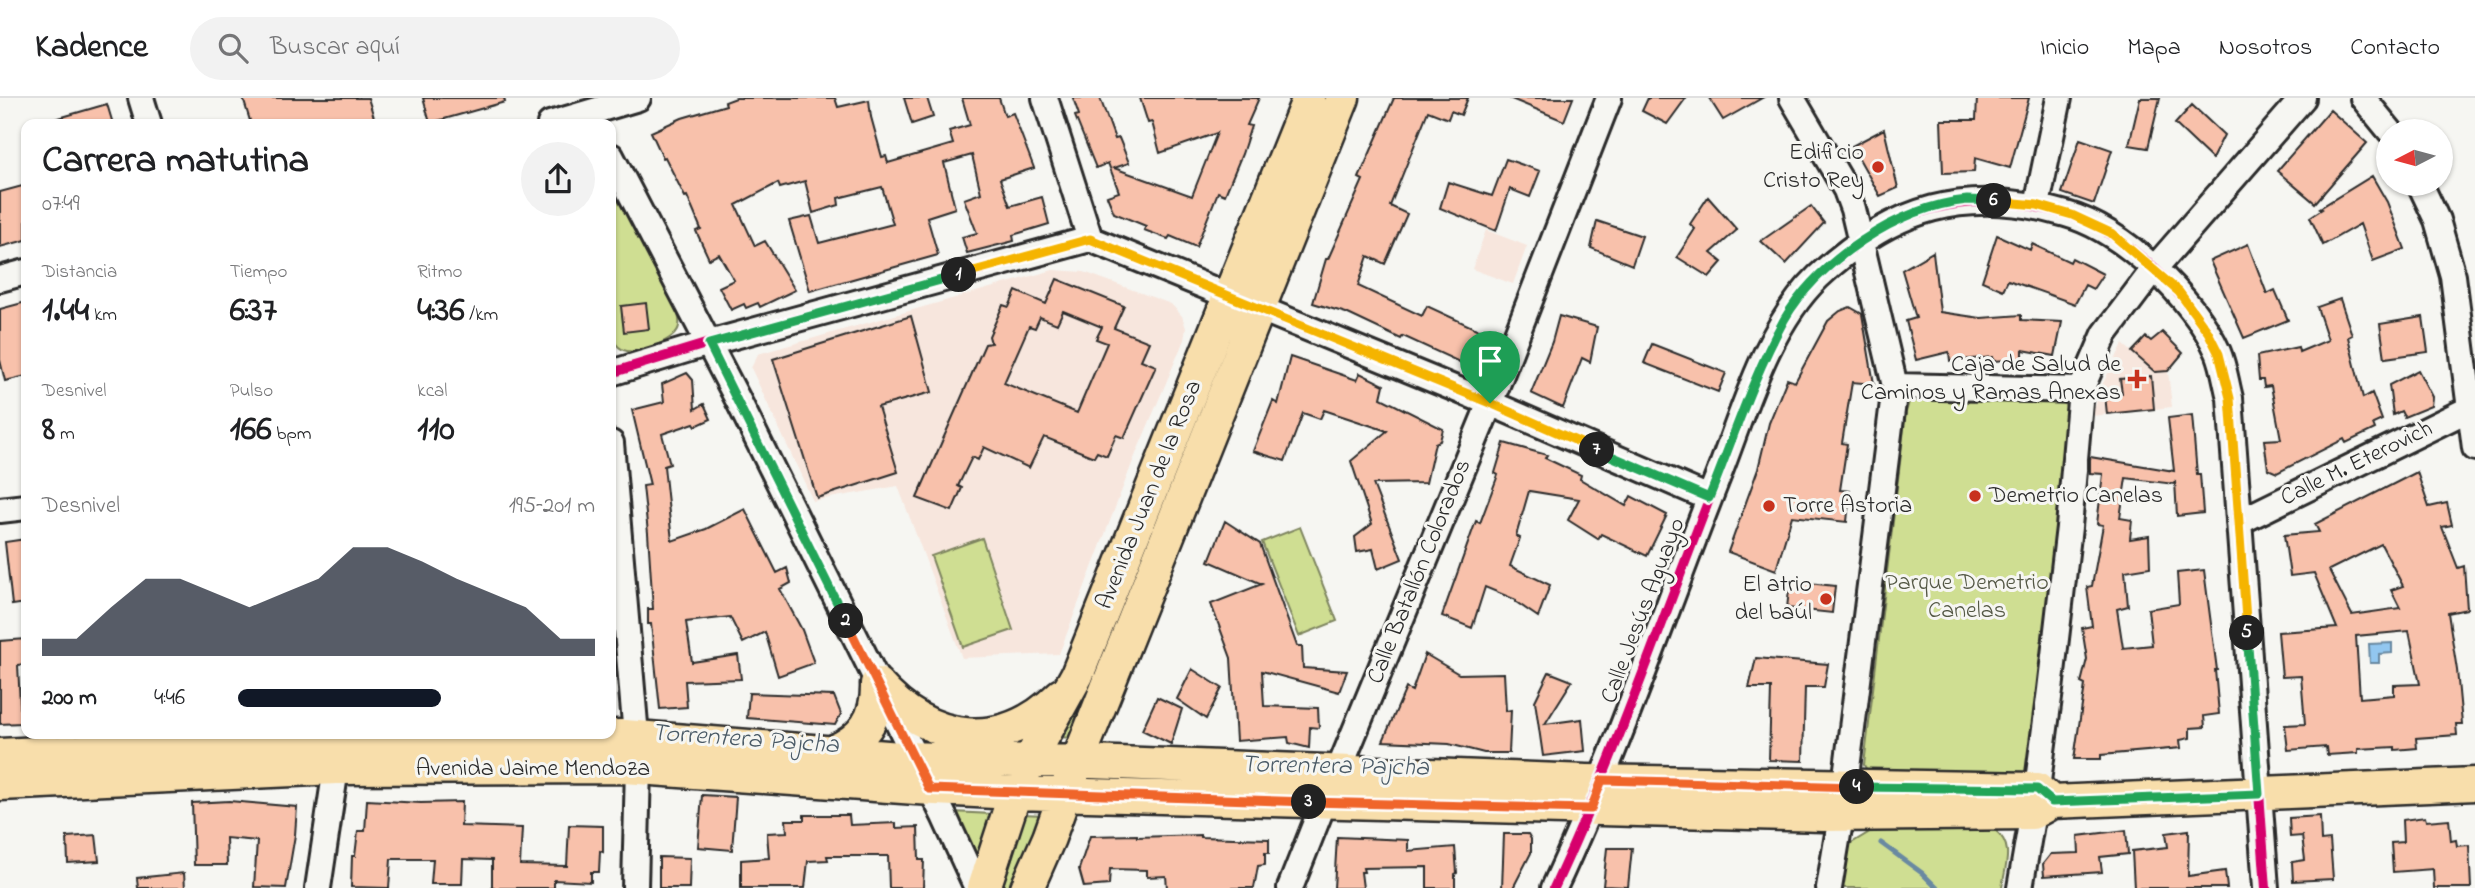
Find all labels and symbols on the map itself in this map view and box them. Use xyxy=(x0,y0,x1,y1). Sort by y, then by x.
north arrow xyxy=(2376,119,2454,196)
place label: Edificio Cristo Rey xyxy=(1763,136,1864,200)
marker: Edificio Cristo Rey xyxy=(1870,159,1886,175)
pin: 6 xyxy=(1976,184,2011,218)
pin: 1 xyxy=(942,258,976,292)
pin xyxy=(1460,331,1520,403)
place label: Caja de Salud de Caminos y Ramas Anexas xyxy=(1861,348,2121,412)
marker: Caja de Salud de Caminos y Ramas Anexas xyxy=(2127,369,2147,389)
street label: Avenida Juan de la Rosa xyxy=(1088,375,1212,615)
street label: Calle M. Eterovich xyxy=(2275,412,2439,516)
pin: 7 xyxy=(1580,432,1614,468)
street label: Calle Batallón Colorados xyxy=(1359,454,1481,690)
place label: Demetrio Canelas xyxy=(1988,479,2163,514)
marker: Demetrio Canelas xyxy=(1967,488,1983,504)
place label: Torre Astoria xyxy=(1783,489,1912,524)
marker: Torre Astoria xyxy=(1761,498,1777,514)
street label: Calle Jesús Aguayo xyxy=(1592,513,1696,709)
park label: Parque Demetrio Canelas xyxy=(1885,566,2049,629)
place label: El atrio del baúl xyxy=(1734,568,1812,631)
marker: El atrio del baúl xyxy=(1818,591,1834,607)
pin: 2 xyxy=(828,603,864,638)
pin: 5 xyxy=(2230,616,2264,650)
water label: Torrentera Pajcha xyxy=(650,715,841,766)
water label: Torrentera Pajcha xyxy=(1241,746,1430,788)
street label: Avenida Jaime Mendoza xyxy=(416,752,650,787)
pin: 4 xyxy=(1840,770,1874,804)
pin: 3 xyxy=(1292,784,1326,820)

